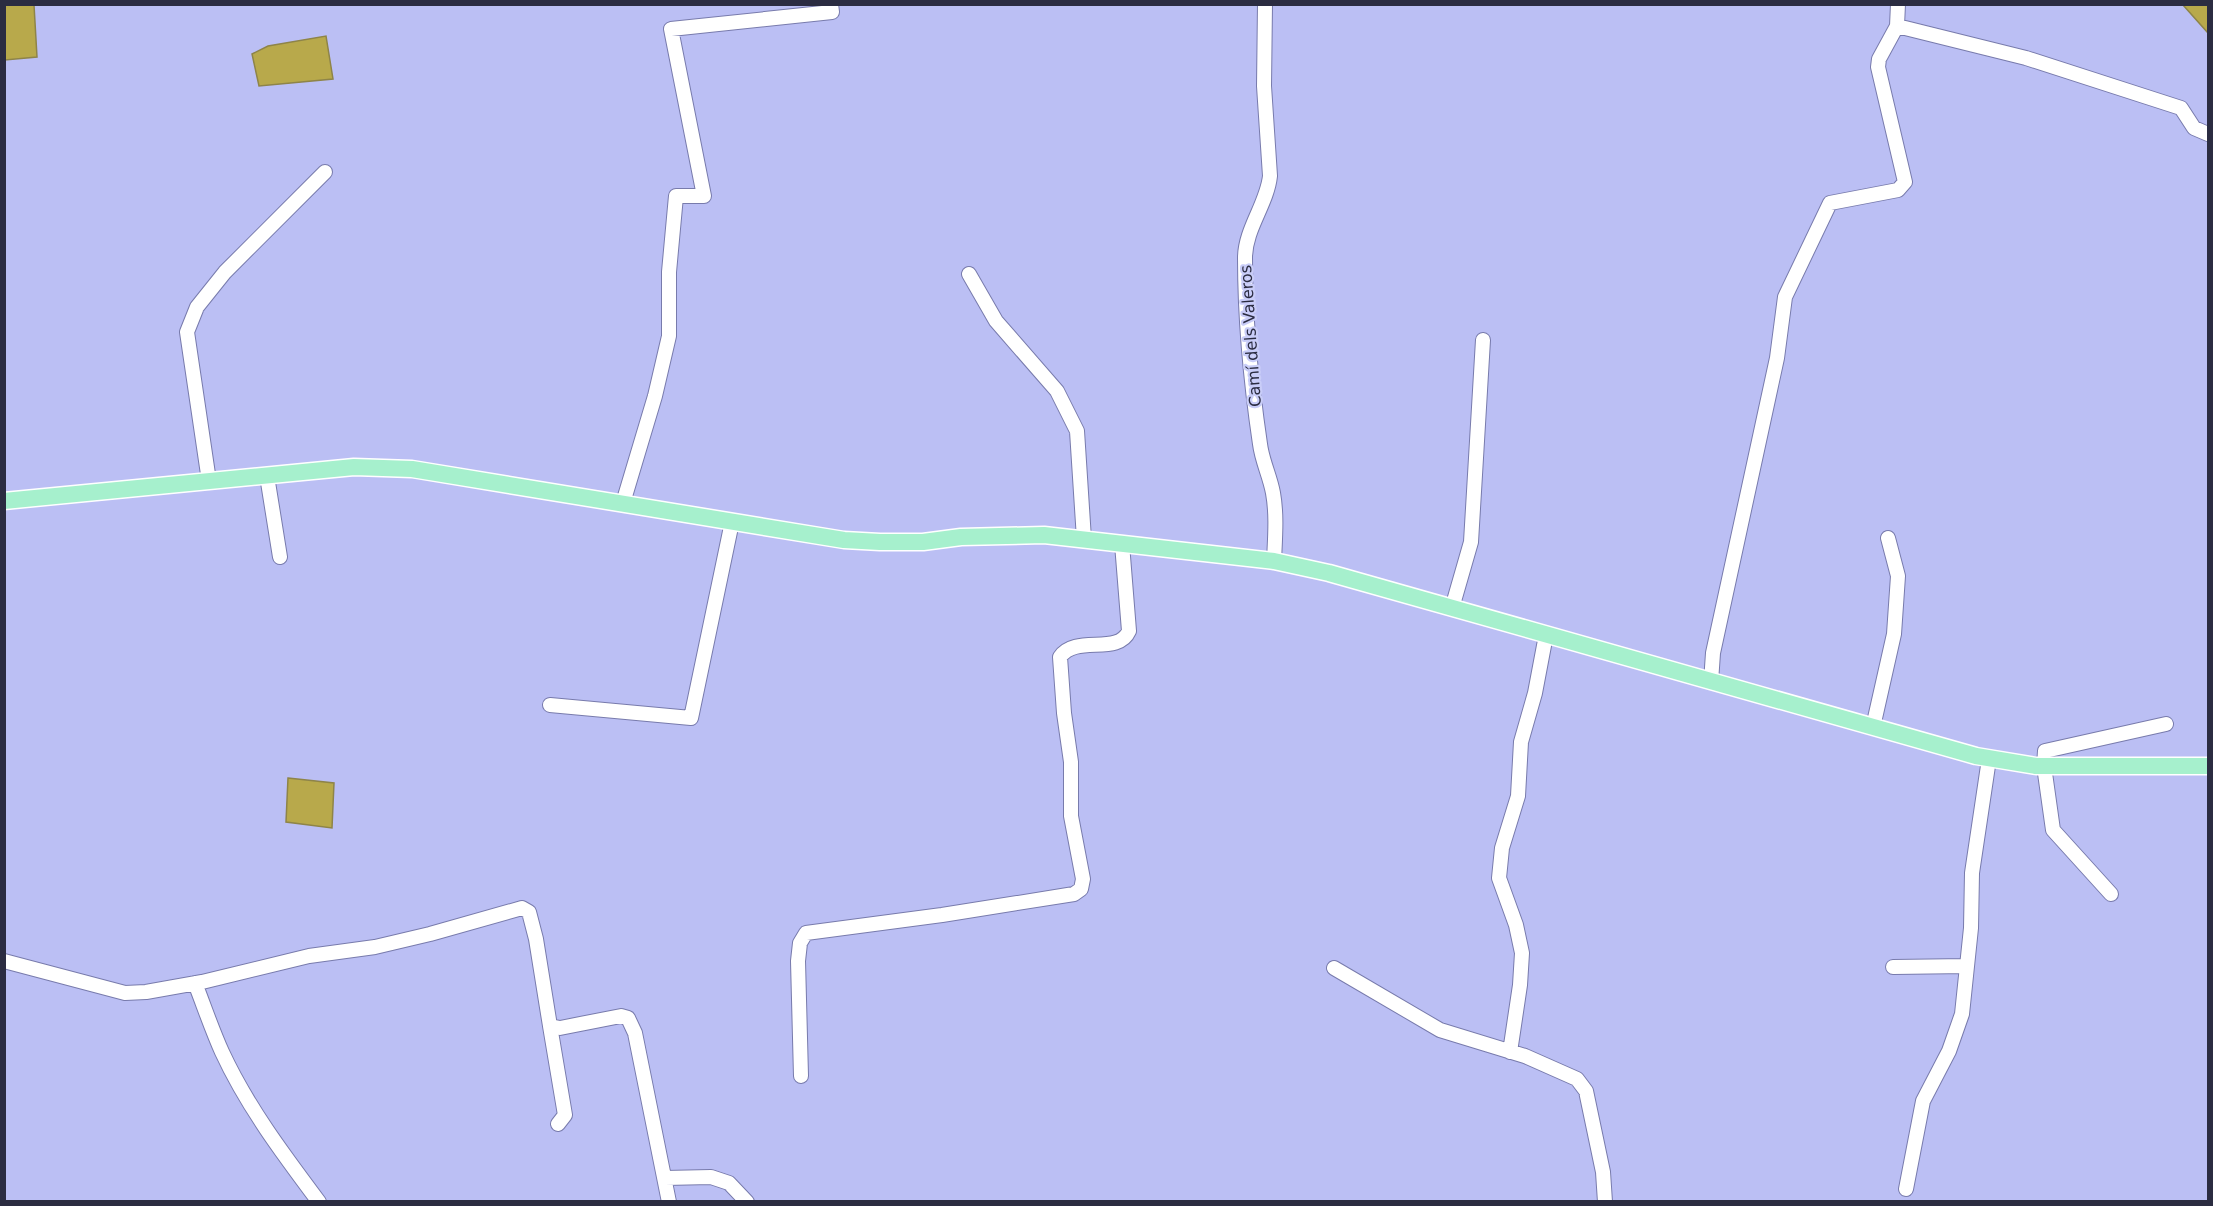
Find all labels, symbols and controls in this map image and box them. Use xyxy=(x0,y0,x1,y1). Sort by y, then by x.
street label: Camí dels Valeros xyxy=(1236,264,1265,408)

